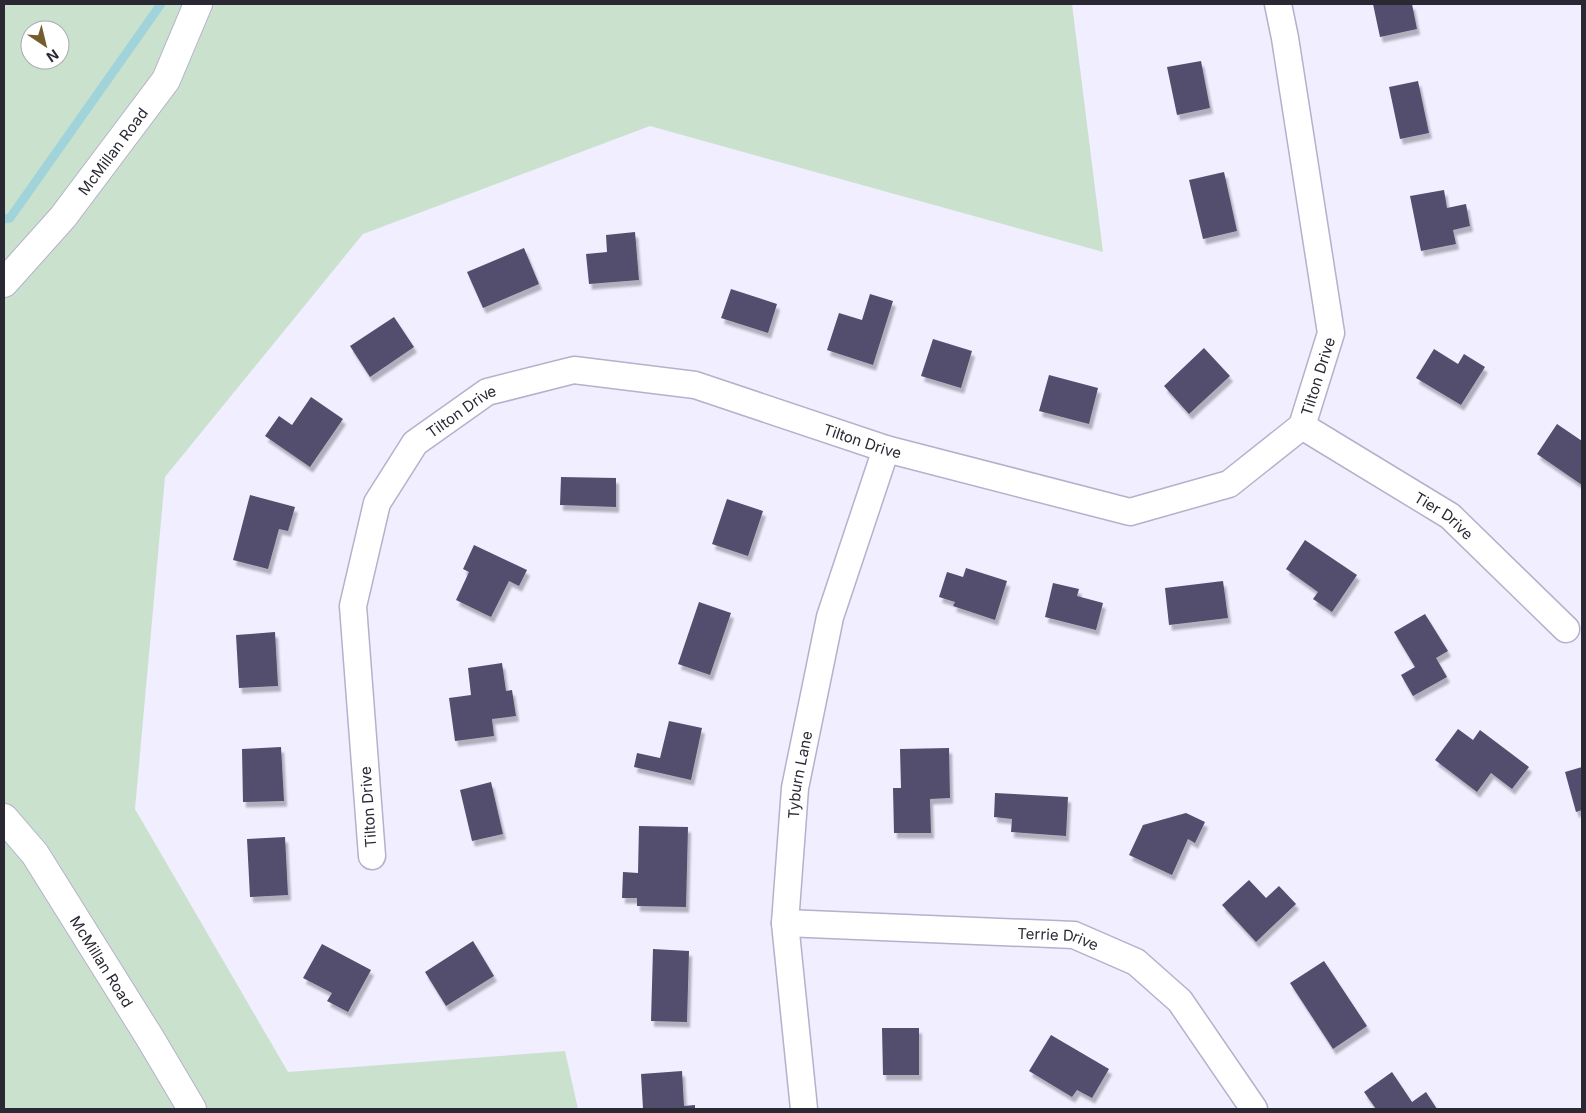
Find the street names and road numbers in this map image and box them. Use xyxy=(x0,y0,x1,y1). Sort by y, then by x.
street label: McMillan Road xyxy=(74,104,152,198)
street label: Tilton Drive xyxy=(1296,335,1339,418)
street label: Tilton Drive xyxy=(422,381,498,442)
street label: Tilton Drive xyxy=(821,419,904,462)
street label: Tier Drive xyxy=(1411,487,1478,543)
street label: Tyburn Lane xyxy=(783,729,816,819)
street label: Tilton Drive xyxy=(356,766,380,848)
street label: McMillan Road xyxy=(66,912,138,1011)
street label: Terrie Drive xyxy=(1017,923,1102,954)

